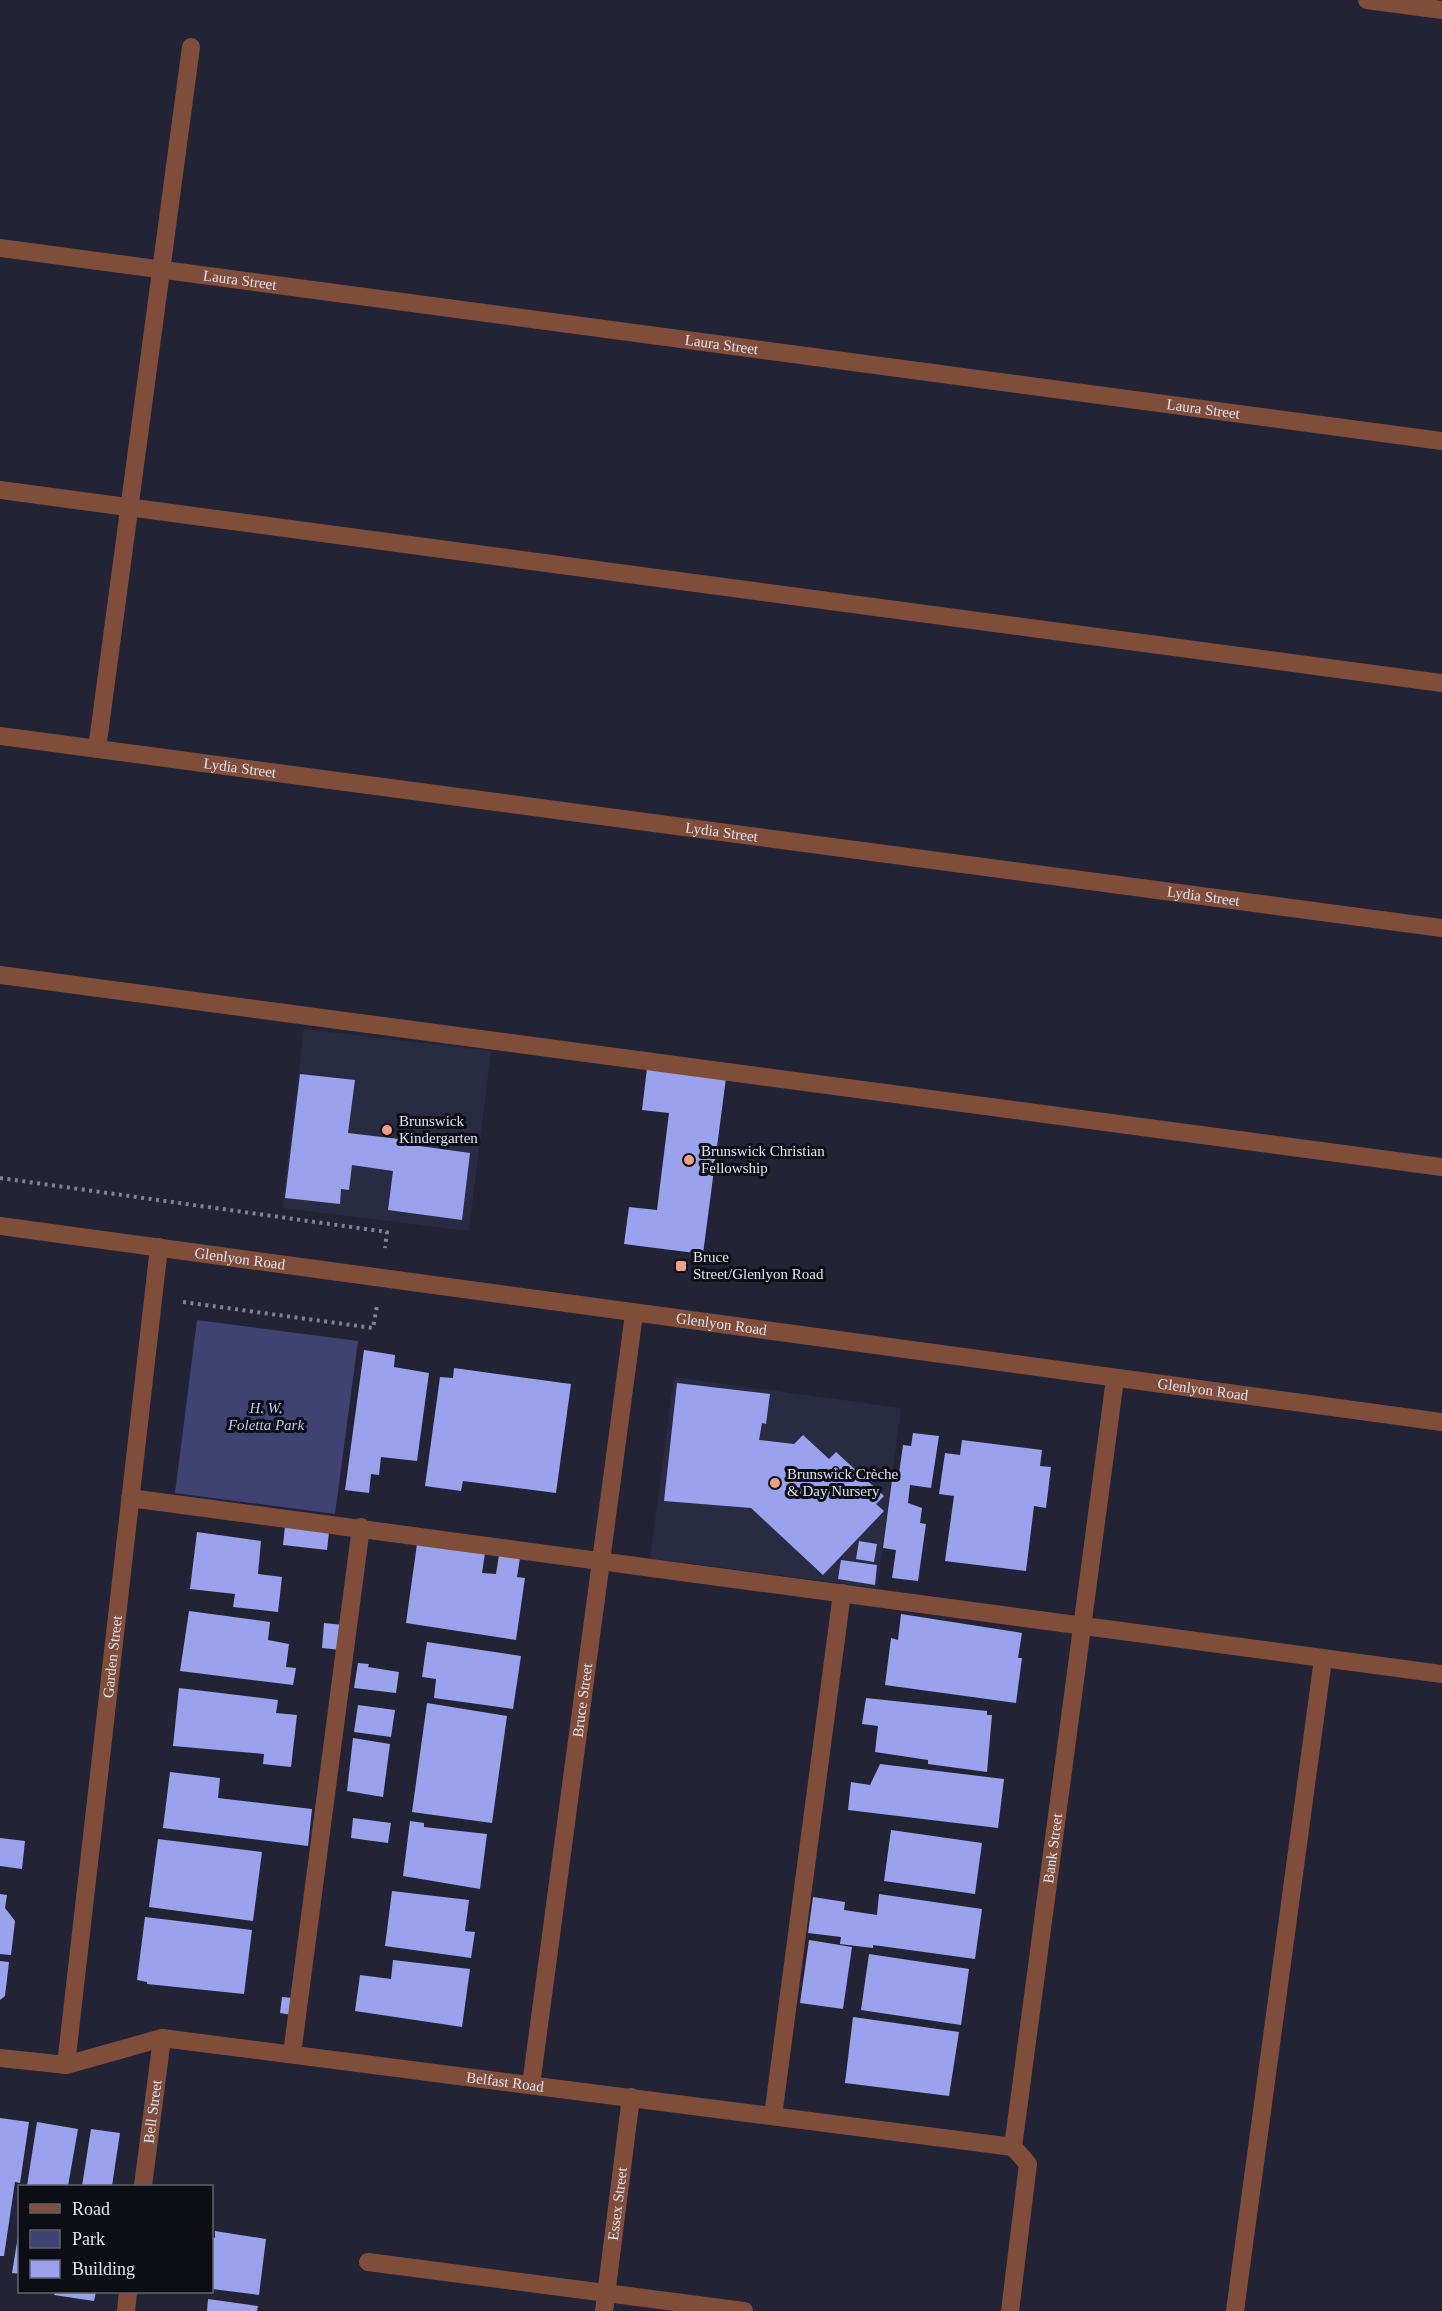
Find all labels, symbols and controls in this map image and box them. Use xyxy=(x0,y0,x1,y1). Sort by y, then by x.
street label: Laura Street xyxy=(202,267,278,293)
street label: Laura Street xyxy=(684,332,760,358)
street label: Laura Street xyxy=(1166,396,1242,422)
street label: Lydia Street xyxy=(203,755,278,781)
street label: Lydia Street xyxy=(684,819,760,845)
street label: Lydia Street xyxy=(1166,883,1241,909)
place label: Brunswick Kindergarten xyxy=(399,1113,478,1146)
marker: Brunswick Kindergarten xyxy=(380,1123,394,1137)
place label: Brunswick Christian Fellowship xyxy=(701,1143,825,1176)
marker: Brunswick Christian Fellowship xyxy=(682,1153,696,1167)
street label: Glenlyon Road xyxy=(193,1245,287,1273)
place label: Bruce Street/Glenlyon Road xyxy=(693,1249,824,1282)
marker: Bruce Street/Glenlyon Road xyxy=(674,1259,688,1273)
street label: Glenlyon Road xyxy=(675,1310,768,1338)
street label: Glenlyon Road xyxy=(1157,1375,1250,1404)
park label: H. W. Foletta Park xyxy=(227,1400,304,1433)
place label: Brunswick Crèche & Day Nursery xyxy=(787,1466,899,1499)
marker: Brunswick Crèche & Day Nursery xyxy=(768,1476,782,1490)
street label: Garden Street xyxy=(100,1614,125,1699)
street label: Bruce Street xyxy=(570,1662,595,1738)
street label: Bank Street xyxy=(1040,1812,1065,1884)
street label: Belfast Road xyxy=(465,2069,545,2095)
street label: Bell Street xyxy=(141,2078,165,2144)
street label: Essex Street xyxy=(605,2165,630,2241)
legend xyxy=(18,2185,213,2293)
text: Road xyxy=(72,2199,110,2219)
text: Park xyxy=(72,2229,105,2249)
text: Building xyxy=(72,2259,135,2279)

